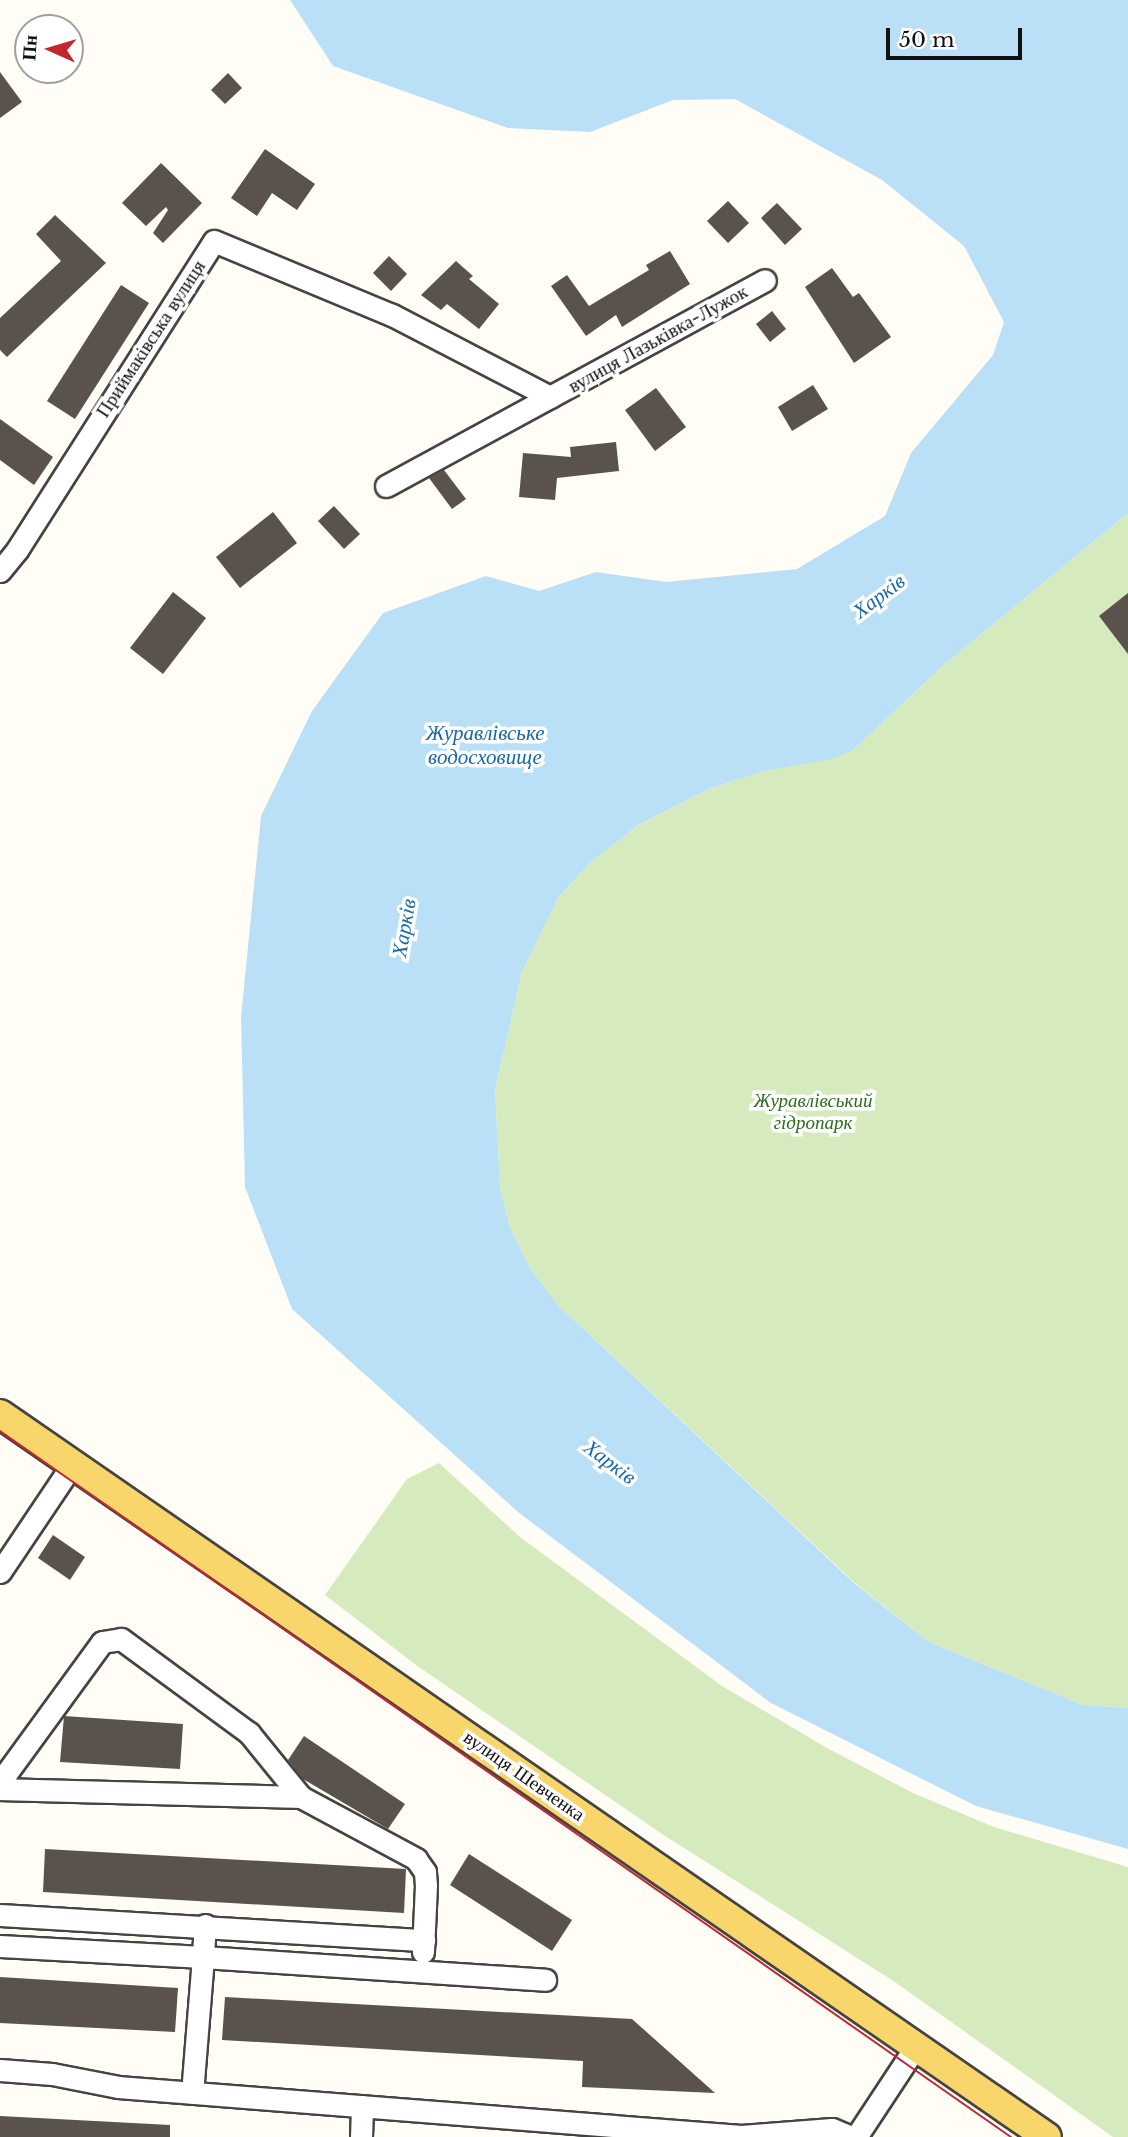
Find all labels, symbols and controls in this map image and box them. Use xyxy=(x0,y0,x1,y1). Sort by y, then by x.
north arrow xyxy=(14,14,84,84)
scale bar xyxy=(890,14,1026,58)
text: 50 m xyxy=(899,27,954,53)
text: Пн xyxy=(17,34,42,61)
street label: Приймаківська вулиця xyxy=(92,256,210,422)
street label: вулиця Лазьківка-Лужок xyxy=(564,280,752,398)
water label: Харків xyxy=(848,568,910,624)
water label: Журавлівське водосховище xyxy=(425,720,545,770)
water label: Харків xyxy=(387,897,421,959)
park label: Журавлівський гідропарк xyxy=(754,1090,872,1134)
water label: Харків xyxy=(579,1434,641,1490)
street label: вулиця Шевченка xyxy=(459,1726,589,1826)

